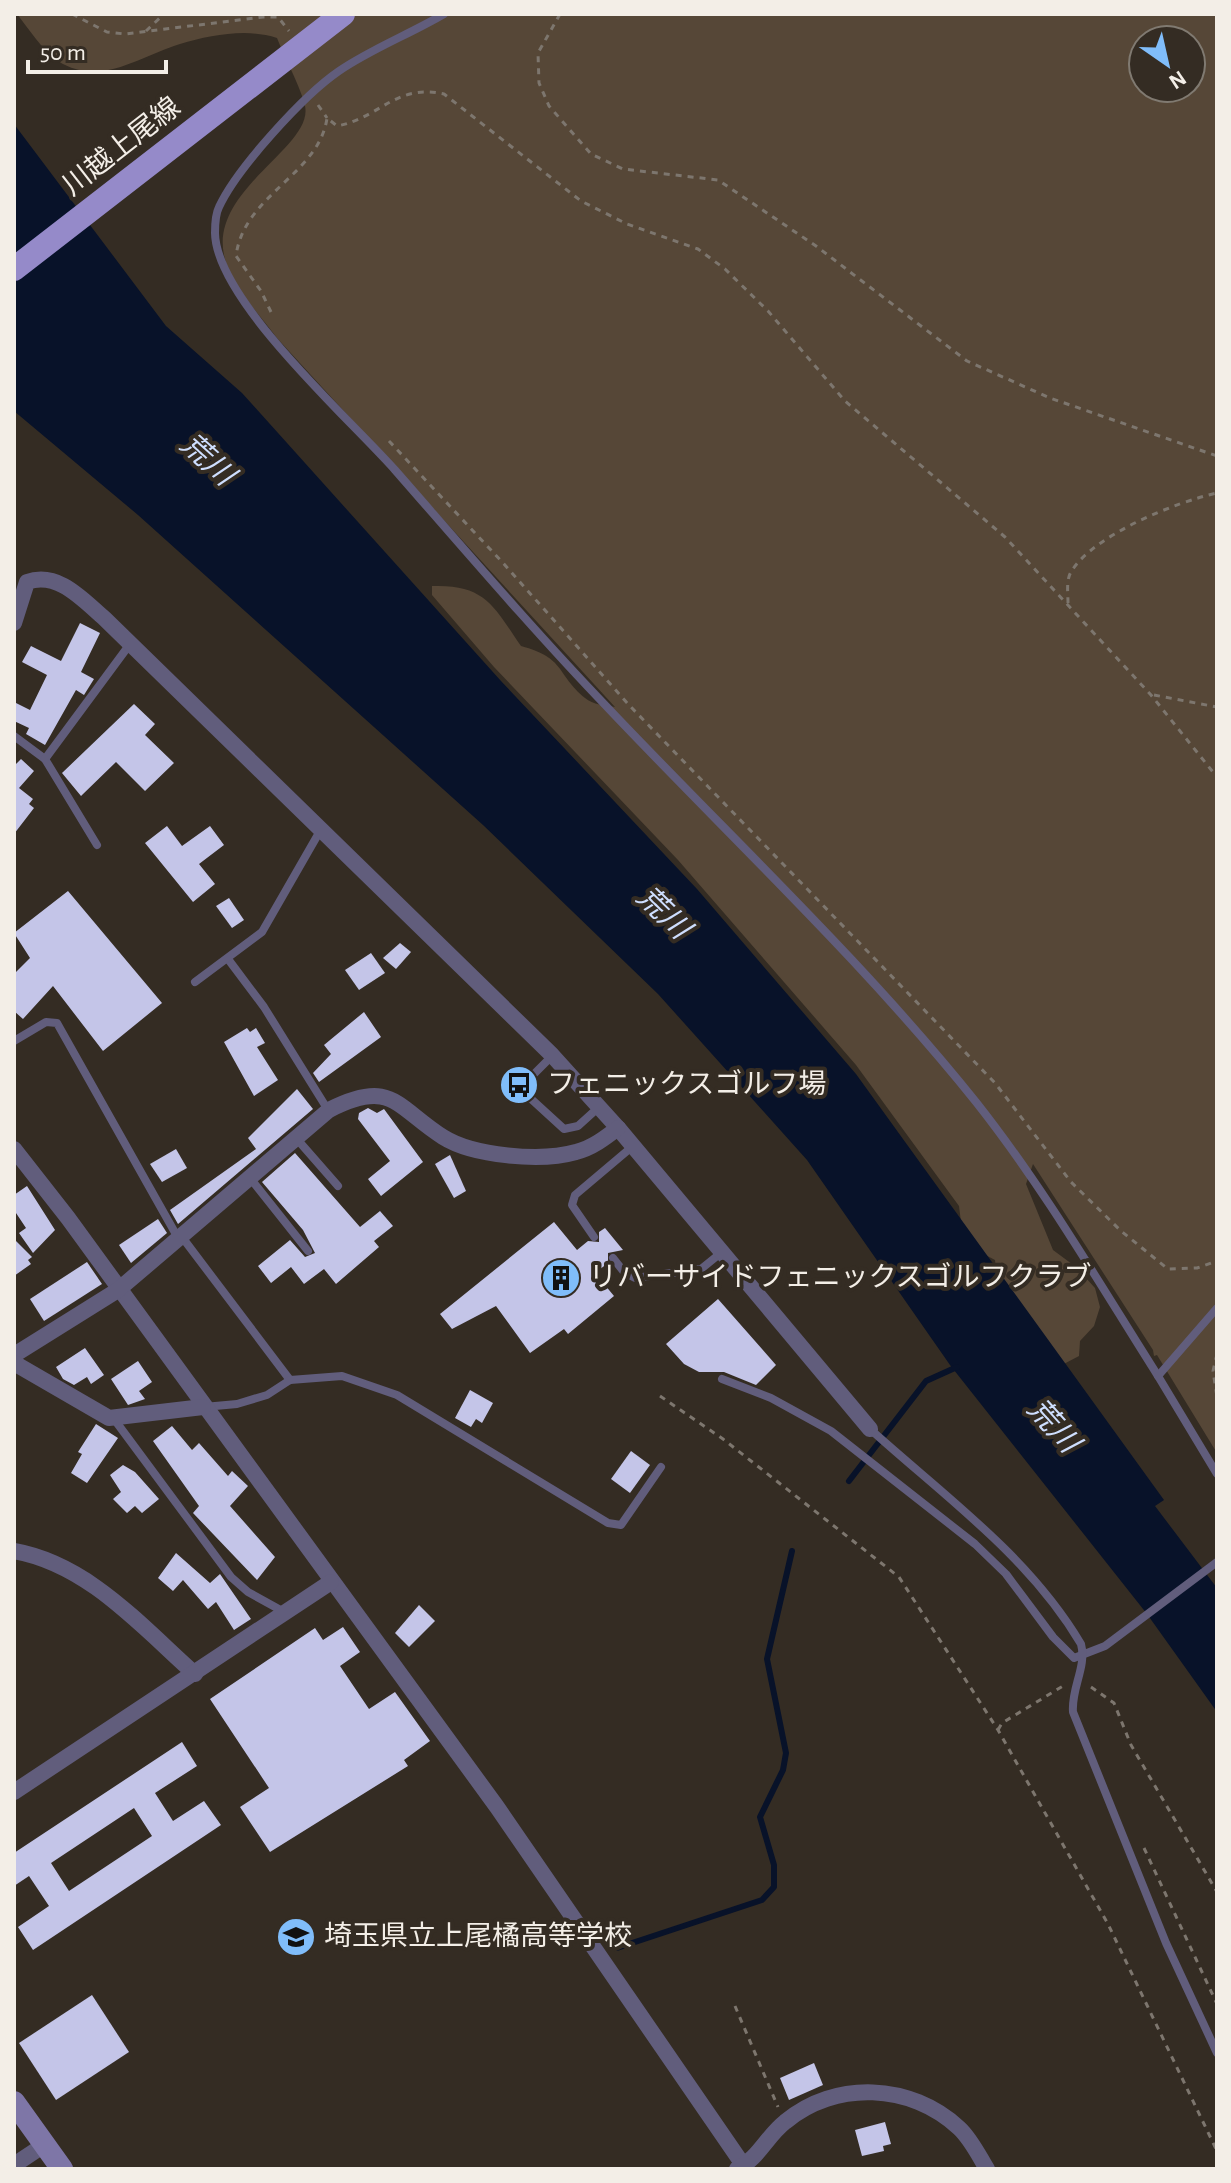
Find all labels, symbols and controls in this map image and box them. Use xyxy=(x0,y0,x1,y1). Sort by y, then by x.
scale bar xyxy=(28,24,166,74)
north arrow xyxy=(1127,24,1207,104)
text: 50 m xyxy=(40,41,86,65)
text: N xyxy=(1165,66,1190,93)
street label: 川越上尾線 xyxy=(57,91,186,201)
water label: 荒川 xyxy=(175,427,243,493)
water label: 荒川 xyxy=(631,880,699,947)
bus stop icon: フェニックスゴルフ場 xyxy=(498,1064,540,1106)
place label: フェニックスゴルフ場 xyxy=(547,1069,826,1099)
building icon: リバーサイドフェニックスゴルフクラブ xyxy=(540,1257,582,1299)
place label: リバーサイドフェニックスゴルフクラブ xyxy=(589,1262,1092,1292)
water label: 荒川 xyxy=(1022,1392,1088,1461)
school or university icon: 埼玉県立上尾橘高等学校 xyxy=(275,1916,317,1958)
place label: 埼玉県立上尾橘高等学校 xyxy=(324,1921,632,1951)

